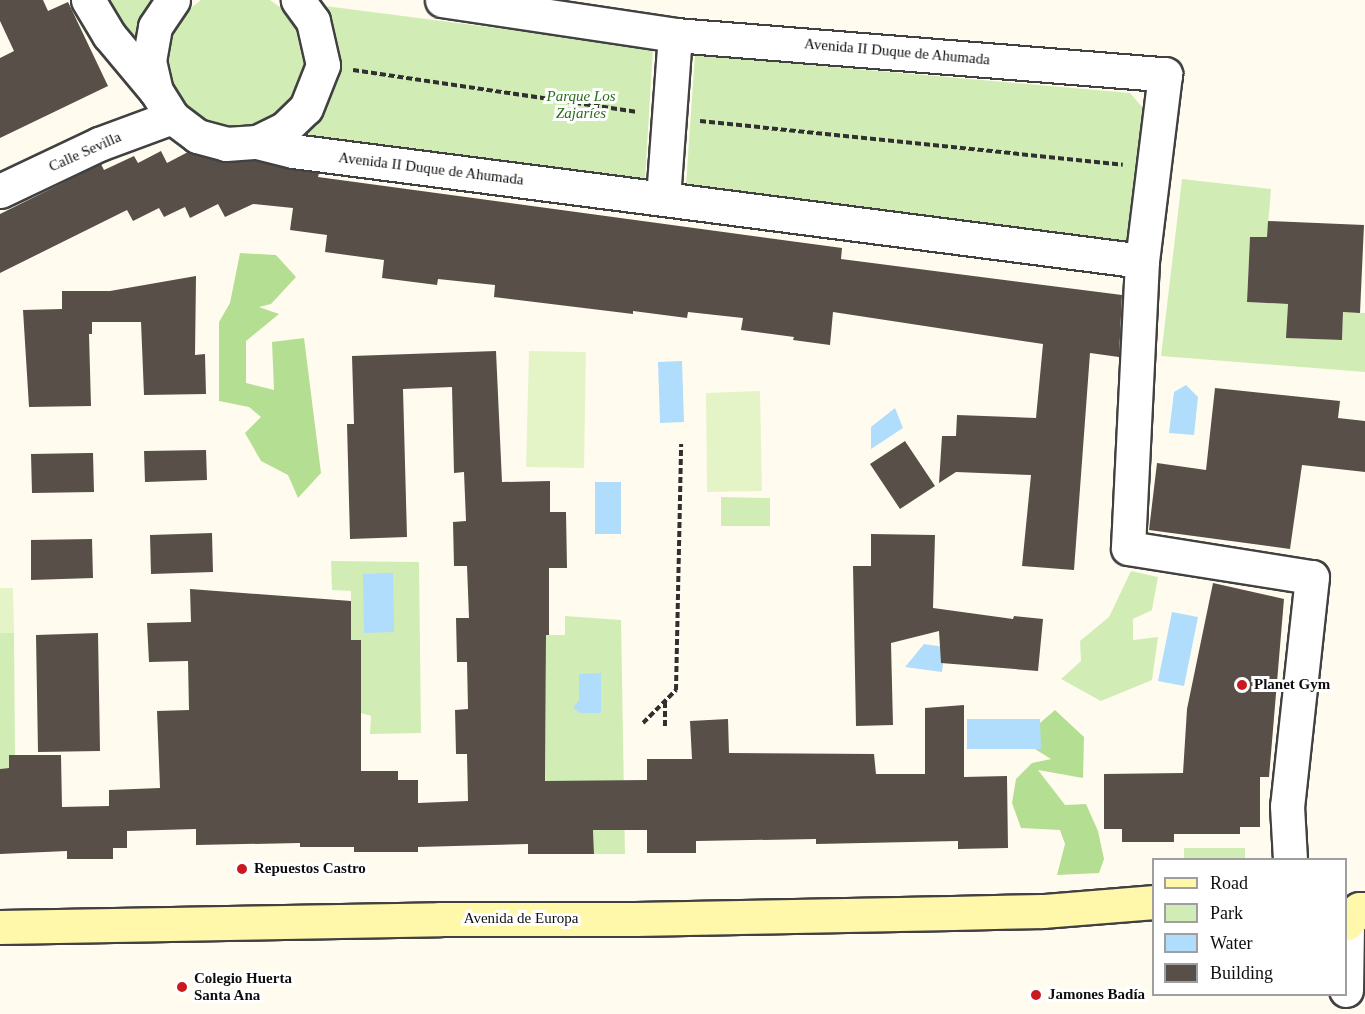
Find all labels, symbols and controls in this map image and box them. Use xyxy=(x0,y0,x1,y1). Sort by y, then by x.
street label: Avenida II Duque de Ahumada xyxy=(803,35,991,69)
park label: Parque Los Zajaríes xyxy=(546,87,616,122)
street label: Calle Sevilla xyxy=(46,128,124,176)
street label: Avenida II Duque de Ahumada xyxy=(337,149,525,189)
place label: Planet Gym xyxy=(1254,676,1330,694)
marker: Planet Gym xyxy=(1235,678,1249,692)
legend xyxy=(1152,858,1347,996)
place label: Repuestos Castro xyxy=(254,860,366,878)
marker: Repuestos Castro xyxy=(235,862,249,876)
text: Road xyxy=(1210,873,1248,893)
text: Park xyxy=(1210,903,1243,923)
street label: Avenida de Europa xyxy=(464,910,578,928)
text: Water xyxy=(1210,933,1253,953)
text: Building xyxy=(1210,963,1273,983)
place label: Colegio Huerta Santa Ana xyxy=(194,969,292,1004)
marker: Colegio Huerta Santa Ana xyxy=(175,980,189,994)
place label: Jamones Badía xyxy=(1048,986,1145,1004)
marker: Jamones Badía xyxy=(1029,988,1043,1002)

